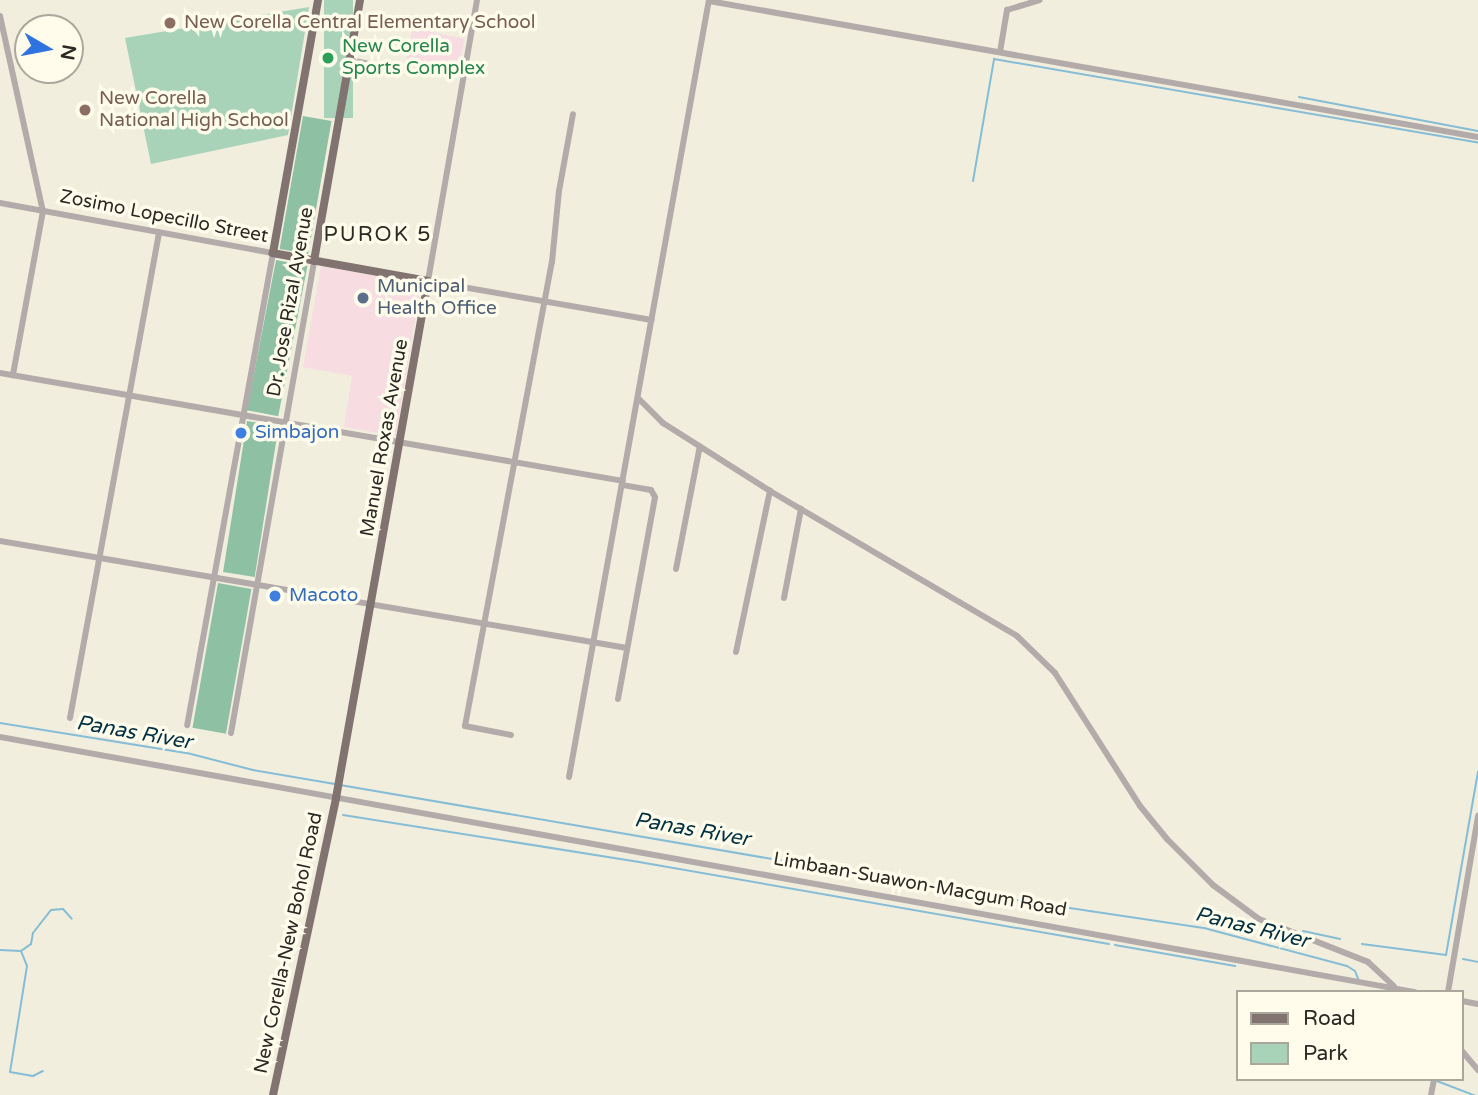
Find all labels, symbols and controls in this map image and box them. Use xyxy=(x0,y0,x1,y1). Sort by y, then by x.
place label: New Corella Central Elementary School xyxy=(184,12,536,34)
north arrow xyxy=(14,14,84,84)
marker: New Corella Central Elementary School xyxy=(162,15,178,31)
place label: New Corella Sports Complex xyxy=(342,36,485,80)
text: N xyxy=(56,43,80,62)
marker: New Corella Sports Complex xyxy=(320,50,336,66)
place label: New Corella National High School xyxy=(99,88,289,132)
marker: New Corella National High School xyxy=(77,102,93,118)
street label: Zosimo Lopecillo Street xyxy=(58,186,270,248)
street label: Dr. Jose Rizal Avenue xyxy=(263,205,319,399)
district label: PUROK 5 xyxy=(324,222,432,248)
place label: Municipal Health Office xyxy=(377,276,497,320)
marker: Municipal Health Office xyxy=(355,290,371,306)
street label: Manuel Roxas Avenue xyxy=(356,337,414,539)
place label: Simbajon xyxy=(255,422,339,444)
marker: Simbajon xyxy=(233,425,249,441)
place label: Macoto xyxy=(289,585,358,607)
marker: Macoto xyxy=(267,588,283,604)
water label: Panas River xyxy=(74,710,194,756)
water label: Panas River xyxy=(632,807,752,853)
street label: New Corella-New Bohol Road xyxy=(250,810,328,1076)
street label: Limbaan-Suawon-Macgum Road xyxy=(771,848,1069,922)
water label: Panas River xyxy=(1192,902,1312,954)
legend xyxy=(1236,990,1464,1081)
text: Road xyxy=(1303,1006,1356,1031)
text: Park xyxy=(1303,1041,1348,1066)

